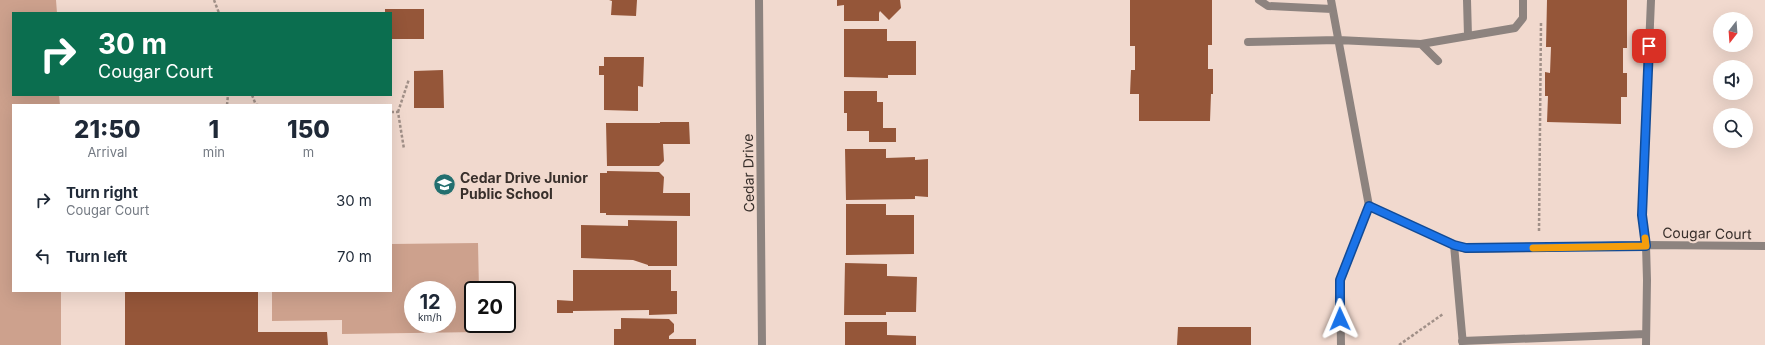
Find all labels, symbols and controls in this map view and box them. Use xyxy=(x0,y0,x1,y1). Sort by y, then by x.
north arrow xyxy=(1713,12,1753,52)
map controls xyxy=(1713,12,1753,148)
text: 30 m xyxy=(98,27,167,61)
icon: right xyxy=(32,28,84,80)
pin xyxy=(1632,29,1666,63)
icon: arrive xyxy=(1638,35,1660,57)
button: sound xyxy=(1713,60,1753,100)
text: Cougar Court xyxy=(98,61,213,82)
button: search xyxy=(1713,108,1753,148)
text: 21:50 xyxy=(74,115,141,144)
text: 1 xyxy=(209,115,219,144)
text: 150 xyxy=(287,115,330,144)
street label: Cedar Drive xyxy=(739,133,757,213)
text: Arrival xyxy=(87,144,127,160)
text: min xyxy=(203,144,225,160)
text: m xyxy=(303,144,314,160)
place label: Cedar Drive Junior Public School xyxy=(460,169,588,202)
school or university icon: Cedar Drive Junior Public School xyxy=(432,172,458,198)
text: Turn right xyxy=(66,183,138,202)
icon: right xyxy=(32,189,54,211)
text: 30 m xyxy=(336,191,372,210)
text: Cougar Court xyxy=(66,202,149,218)
street label: Cougar Court xyxy=(1662,224,1752,242)
icon: left xyxy=(32,245,54,267)
text: Turn left xyxy=(66,247,127,266)
text: 70 m xyxy=(337,247,372,266)
speed limit sign: 20 xyxy=(464,281,516,333)
text: 12 xyxy=(419,290,441,314)
position arrow xyxy=(1319,298,1361,340)
text: km/h xyxy=(418,311,442,323)

